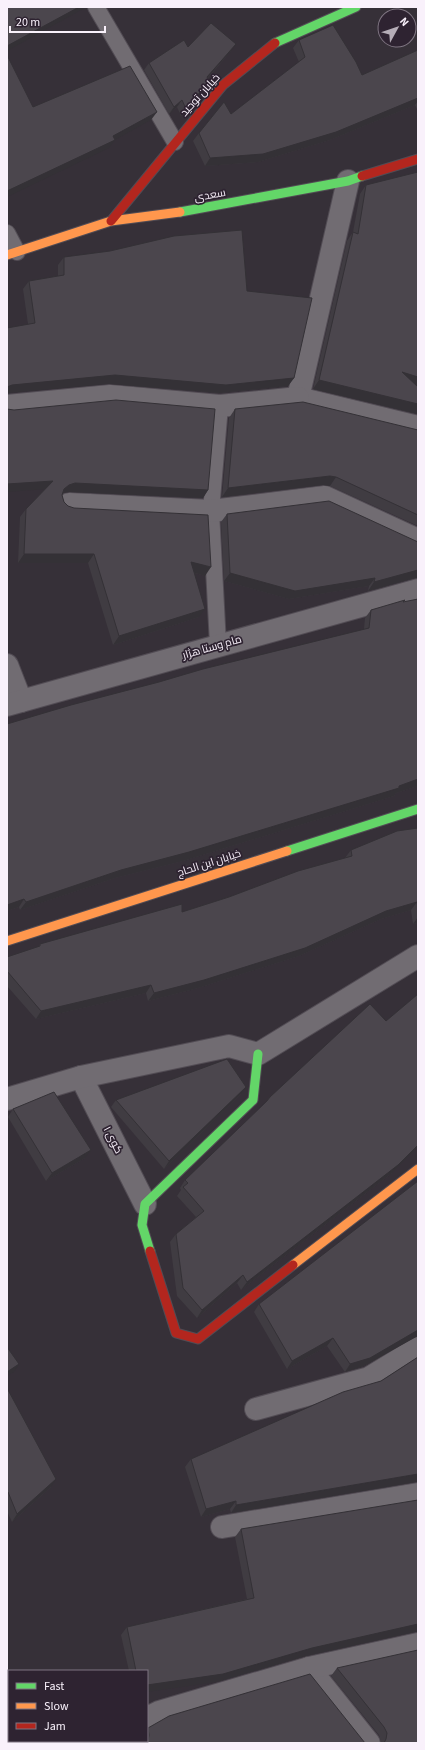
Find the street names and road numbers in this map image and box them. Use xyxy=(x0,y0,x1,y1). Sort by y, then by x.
street label: خیابان توحید xyxy=(177,70,223,120)
street label: سعدی xyxy=(193,185,227,205)
street label: مام وستا هژار xyxy=(180,631,243,663)
street label: خیابان ابن الحاج xyxy=(175,846,243,880)
street label: کوی ۱ xyxy=(100,1124,126,1156)

